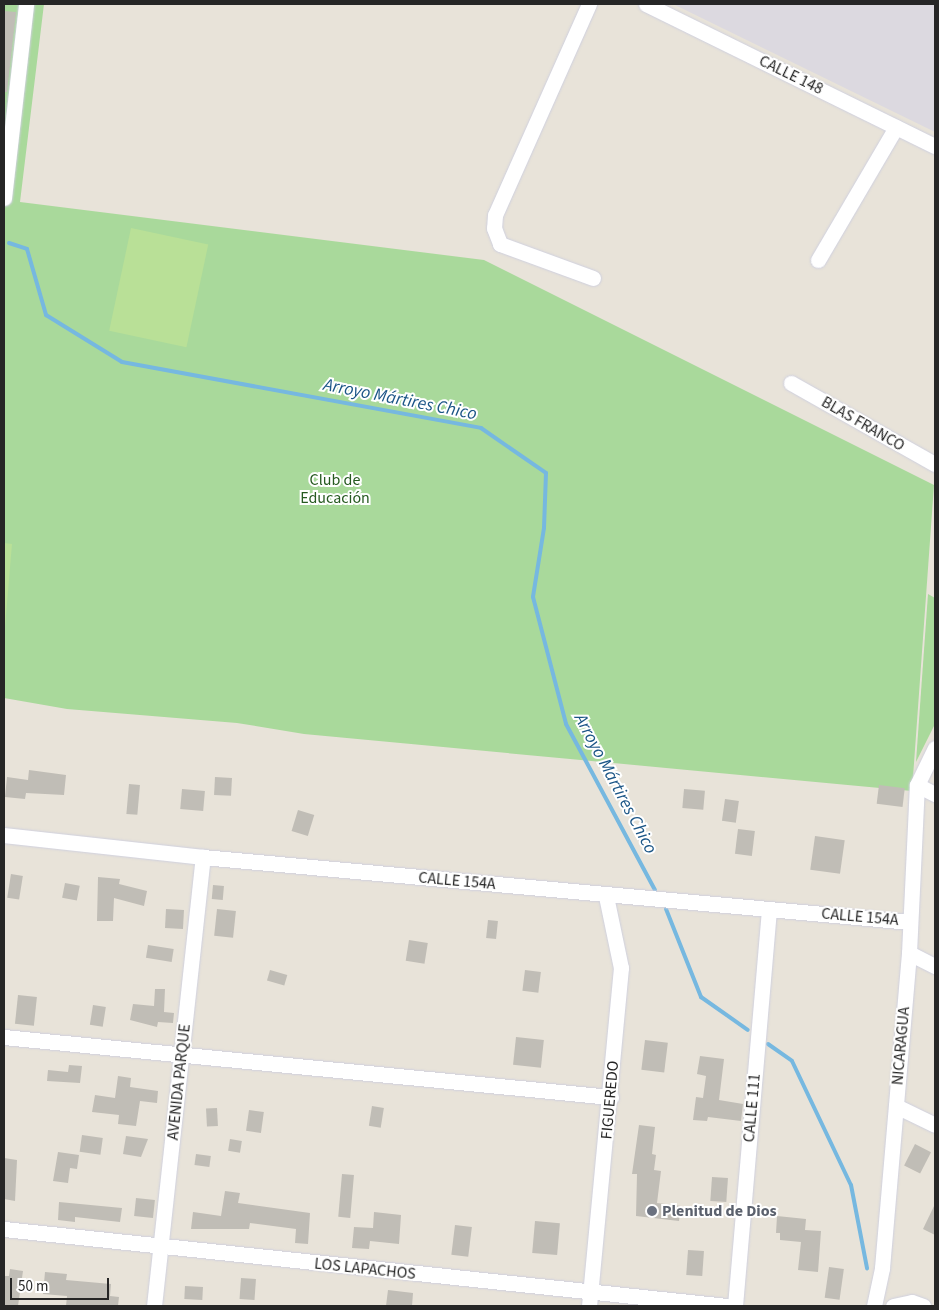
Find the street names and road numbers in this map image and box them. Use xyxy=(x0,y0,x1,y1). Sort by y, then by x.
street label: CALLE 148 xyxy=(756,51,826,99)
street label: BLAS FRANCO xyxy=(818,392,908,456)
street label: CALLE 154A xyxy=(418,868,496,894)
street label: CALLE 154A xyxy=(821,904,899,930)
street label: NICARAGUA xyxy=(888,1006,914,1086)
street label: AVENIDA PARQUE xyxy=(163,1023,195,1141)
street label: FIGUEREDO xyxy=(597,1060,623,1140)
street label: CALLE 111 xyxy=(739,1073,765,1143)
street label: LOS LAPACHOS xyxy=(313,1254,417,1284)

